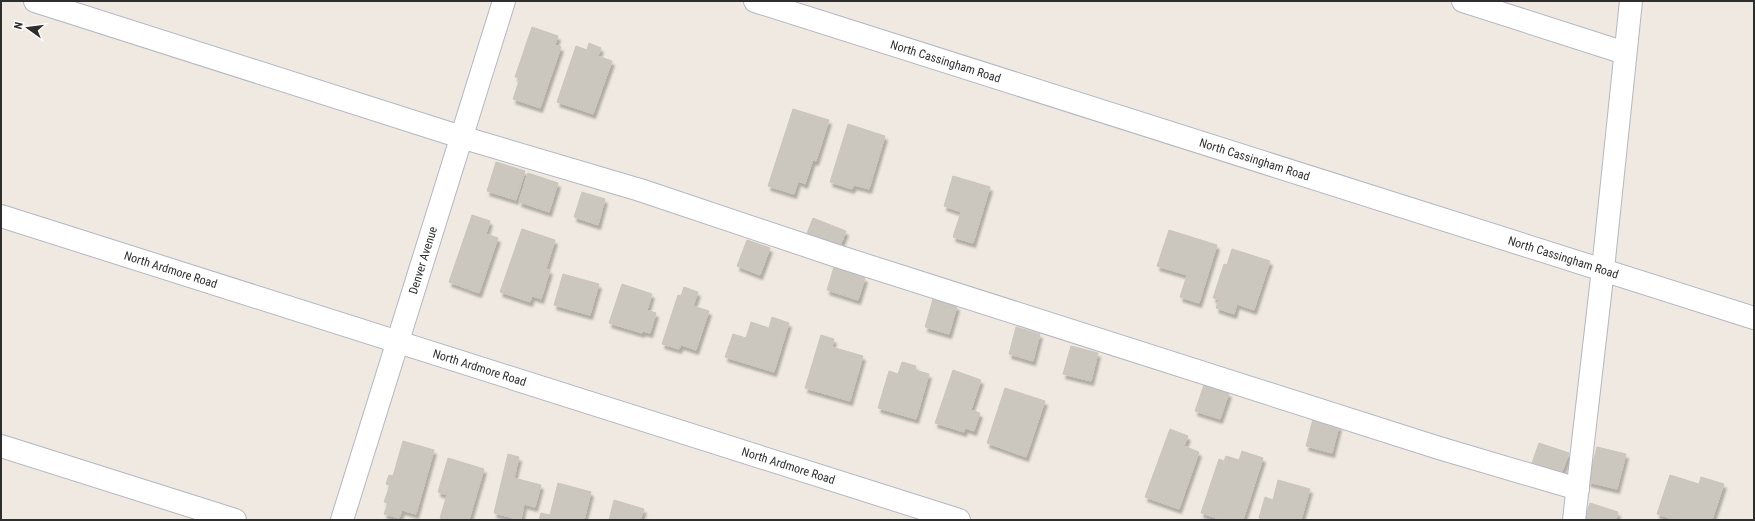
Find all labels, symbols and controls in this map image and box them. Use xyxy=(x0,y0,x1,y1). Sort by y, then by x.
north arrow xyxy=(8,8,48,48)
text: N xyxy=(12,21,26,31)
street label: North Cassingham Road xyxy=(889,37,1003,86)
street label: North Cassingham Road xyxy=(1198,135,1311,184)
street label: Denver Avenue xyxy=(406,225,440,296)
street label: North Cassingham Road xyxy=(1506,233,1620,282)
street label: North Ardmore Road xyxy=(122,248,219,291)
street label: North Ardmore Road xyxy=(431,346,528,389)
street label: North Ardmore Road xyxy=(740,444,837,487)

